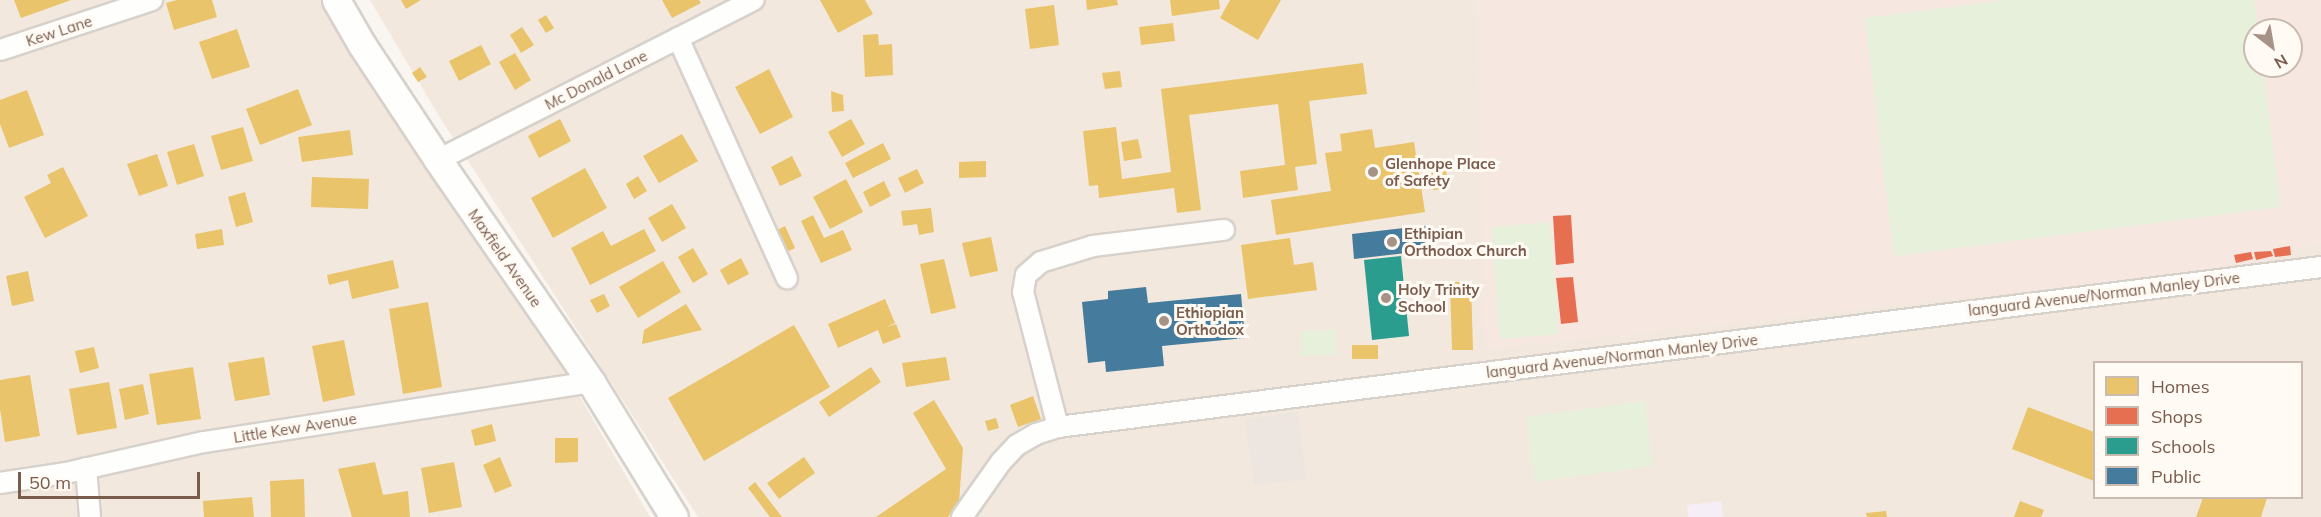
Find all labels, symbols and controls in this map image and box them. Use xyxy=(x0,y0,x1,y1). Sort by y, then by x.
street label: Kew Lane xyxy=(24,12,94,50)
north arrow xyxy=(2243,18,2303,78)
street label: Mc Donald Lane xyxy=(542,46,650,114)
text: N xyxy=(2271,50,2292,73)
place label: Glenhope Place of Safety xyxy=(1385,154,1496,189)
marker: Glenhope Place of Safety xyxy=(1366,165,1380,179)
street label: Maxfield Avenue xyxy=(465,206,545,310)
place label: Ethipian Orthodox Church xyxy=(1404,224,1527,259)
marker: Ethipian Orthodox Church xyxy=(1385,235,1399,249)
street label: languard Avenue/Norman Manley Drive xyxy=(1967,268,2241,320)
place label: Holy Trinity School xyxy=(1398,280,1479,315)
marker: Holy Trinity School xyxy=(1379,291,1393,305)
place label: Ethiopian Orthodox xyxy=(1176,303,1244,338)
marker: Ethiopian Orthodox xyxy=(1157,314,1171,328)
street label: languard Avenue/Norman Manley Drive xyxy=(1485,330,1759,382)
legend xyxy=(2093,361,2303,499)
text: Homes xyxy=(2151,375,2210,398)
text: Shops xyxy=(2151,405,2203,428)
street label: Little Kew Avenue xyxy=(232,409,358,447)
text: Schools xyxy=(2151,435,2215,458)
scale bar xyxy=(21,460,202,498)
text: Public xyxy=(2151,465,2201,488)
text: 50 m xyxy=(29,471,71,494)

